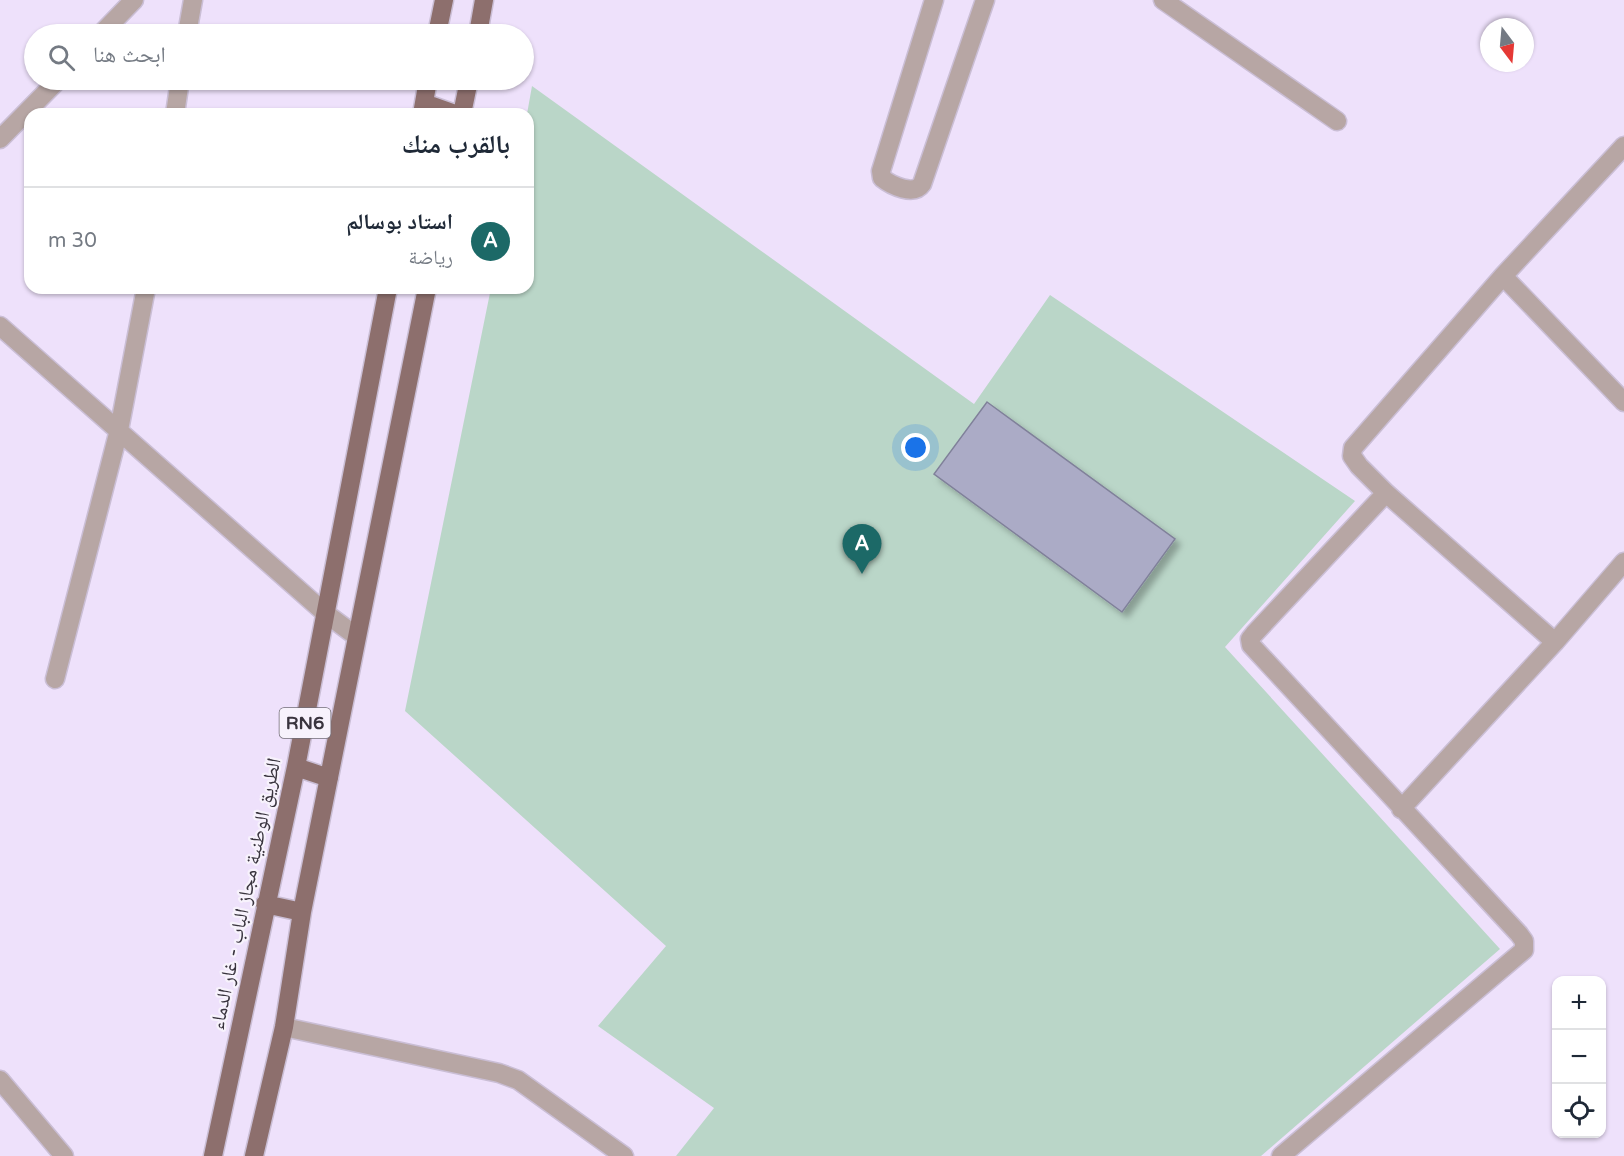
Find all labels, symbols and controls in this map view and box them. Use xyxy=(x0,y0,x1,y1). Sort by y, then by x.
north arrow xyxy=(1480,18,1534,72)
search box xyxy=(24,24,534,90)
icon: search xyxy=(45,41,78,74)
text: ابحث هنا xyxy=(93,42,166,68)
text: بالقرب منك xyxy=(402,129,510,160)
text: استاد بوسالم xyxy=(346,209,453,235)
text: 30 m xyxy=(48,229,97,253)
text: A xyxy=(483,229,498,253)
text: رياضة xyxy=(409,246,453,270)
your location xyxy=(901,433,930,462)
pin: A xyxy=(842,524,882,574)
road number: RN6 xyxy=(280,708,330,738)
street label: الطريق الوطنية مجاز الباب - غار الدماء xyxy=(205,756,287,1032)
map controls xyxy=(1552,976,1606,1138)
button: + xyxy=(1552,976,1606,1030)
button: − xyxy=(1552,1030,1606,1084)
button: locate xyxy=(1552,1084,1606,1138)

